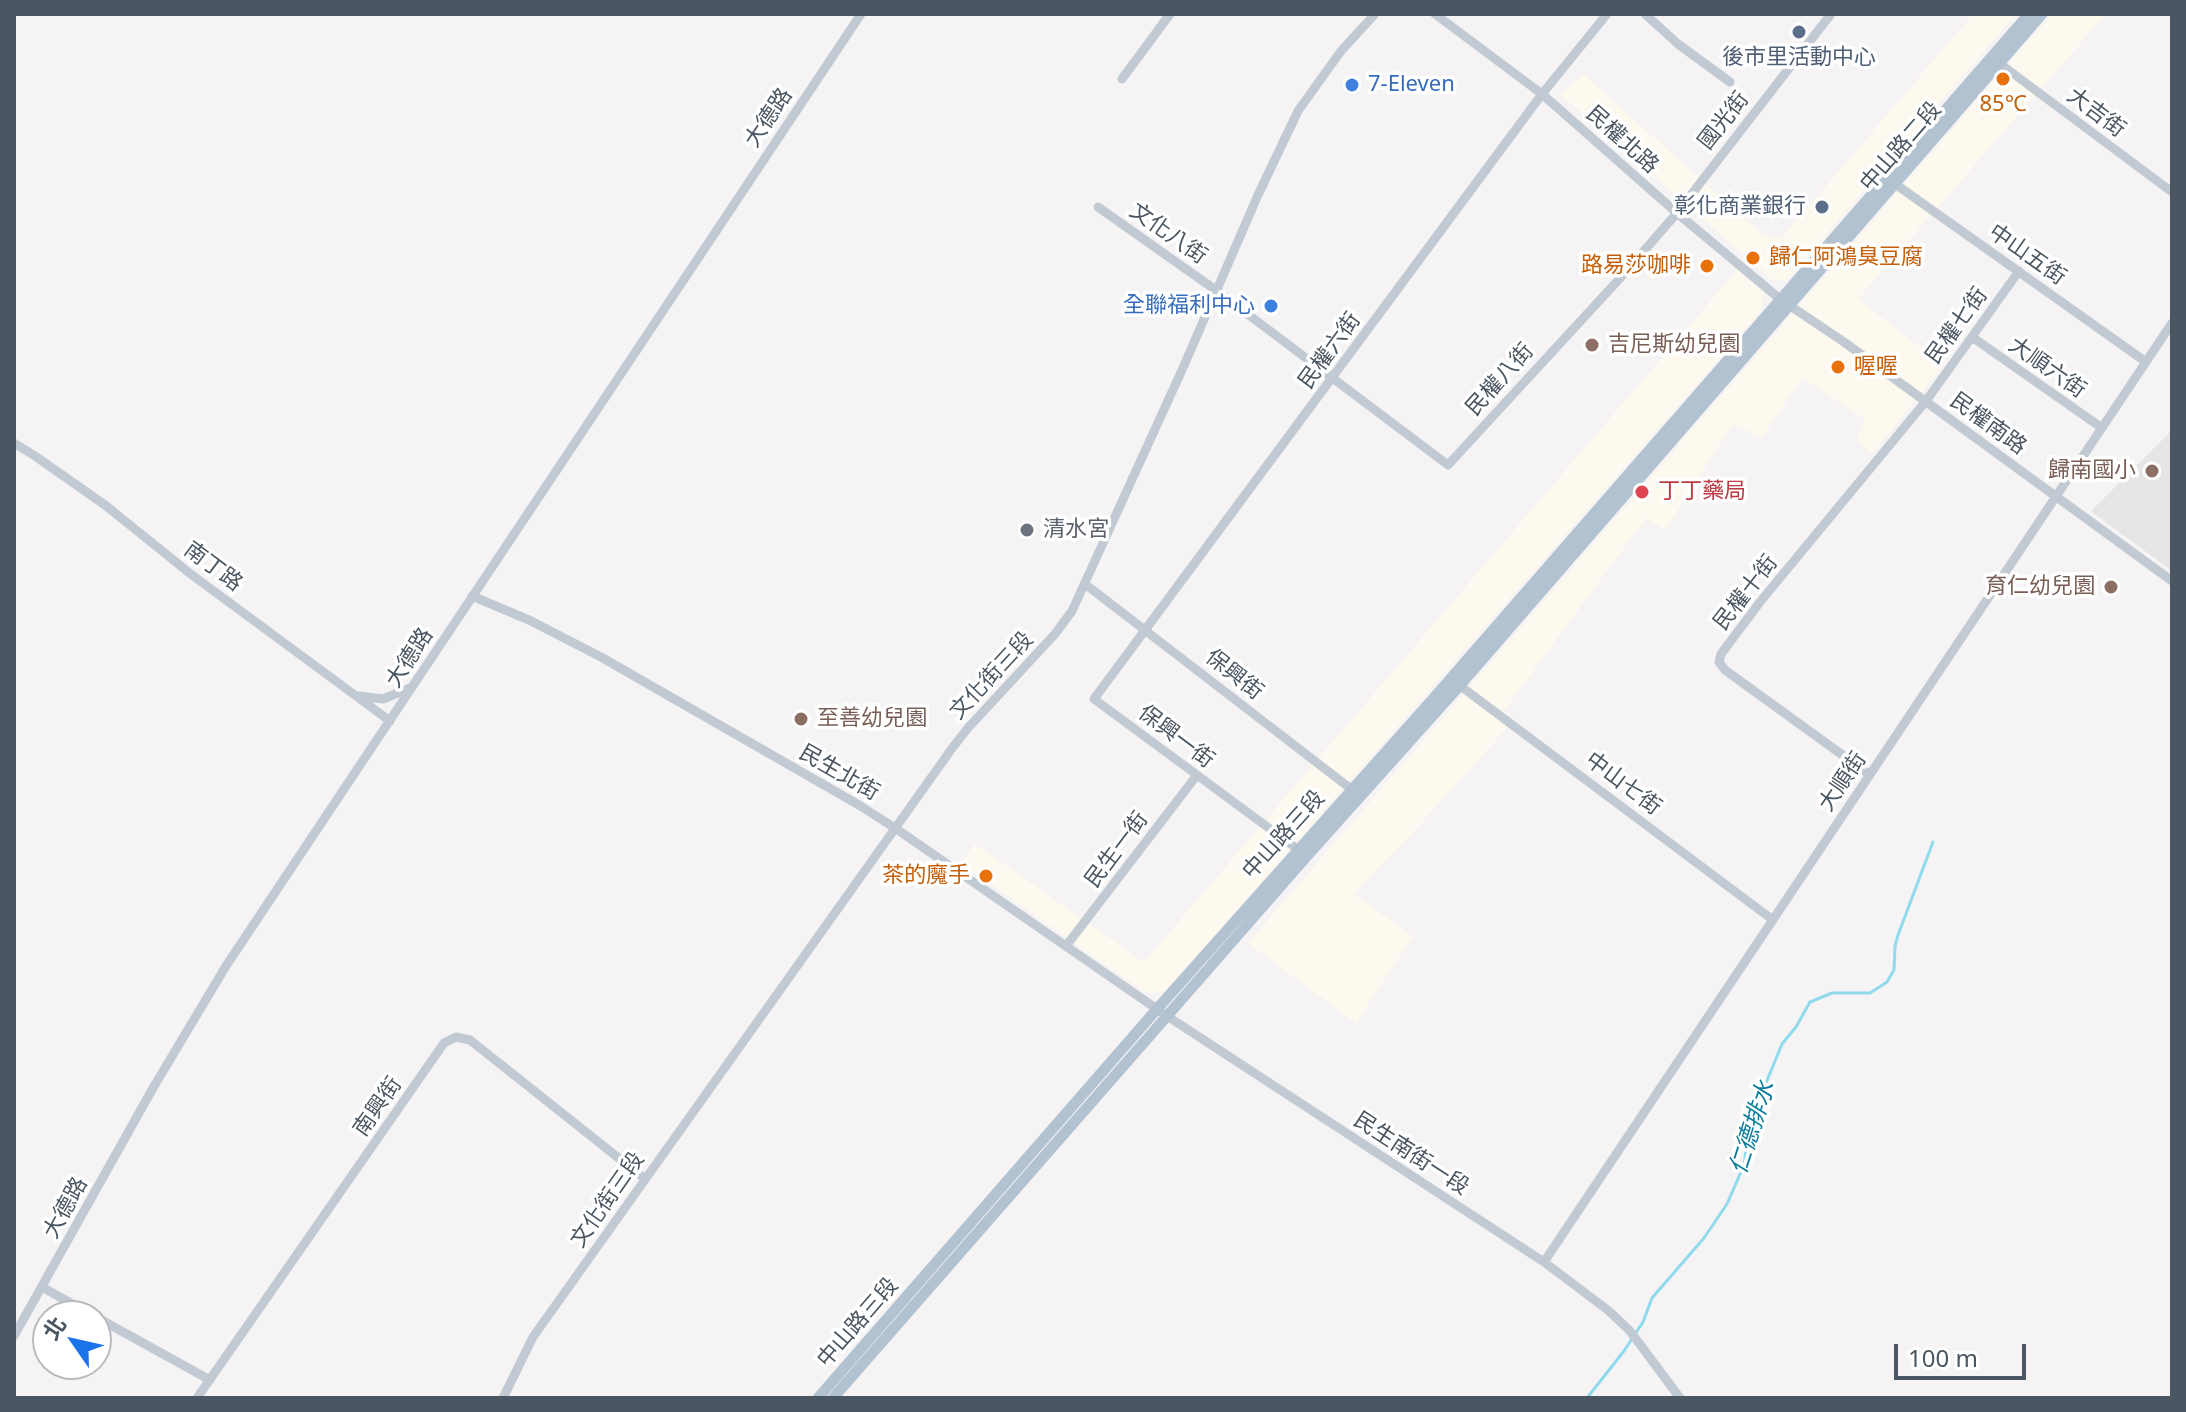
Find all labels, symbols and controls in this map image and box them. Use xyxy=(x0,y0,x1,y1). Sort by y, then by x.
marker: 後市里活動中心 xyxy=(1790,23,1808,41)
place label: 後市里活動中心 xyxy=(1722,45,1876,71)
marker: 85℃ xyxy=(1994,70,2012,88)
place label: 7-Eleven xyxy=(1368,72,1455,98)
marker: 7-Eleven xyxy=(1343,76,1361,94)
street label: 大德路 xyxy=(740,83,798,153)
street label: 大吉街 xyxy=(2062,83,2130,143)
street label: 國光街 xyxy=(1693,87,1755,155)
place label: 85℃ xyxy=(1979,92,2027,118)
street label: 中山路二段 xyxy=(1855,97,1947,197)
street label: 民權北路 xyxy=(1580,101,1664,179)
place label: 彰化商業銀行 xyxy=(1674,194,1806,220)
street label: 文化八街 xyxy=(1124,198,1212,270)
marker: 彰化商業銀行 xyxy=(1813,198,1831,216)
street label: 中山五街 xyxy=(1983,219,2071,291)
place label: 歸仁阿鴻臭豆腐 xyxy=(1769,245,1923,271)
marker: 歸仁阿鴻臭豆腐 xyxy=(1744,249,1762,267)
place label: 路易莎咖啡 xyxy=(1581,253,1691,279)
marker: 路易莎咖啡 xyxy=(1698,257,1716,275)
street label: 民權七街 xyxy=(1920,283,1994,369)
place label: 全聯福利中心 xyxy=(1123,293,1255,319)
marker: 全聯福利中心 xyxy=(1262,297,1280,315)
street label: 民權六街 xyxy=(1293,308,1367,394)
place label: 吉尼斯幼兒園 xyxy=(1608,332,1740,358)
street label: 大順六街 xyxy=(2003,332,2091,404)
marker: 吉尼斯幼兒園 xyxy=(1583,336,1601,354)
street label: 民權八街 xyxy=(1461,338,1539,422)
place label: 喔喔 xyxy=(1854,354,1898,380)
marker: 喔喔 xyxy=(1829,358,1847,376)
street label: 民權南路 xyxy=(1945,387,2031,461)
place label: 歸南國小 xyxy=(2048,458,2136,484)
marker: 歸南國小 xyxy=(2143,462,2161,480)
place label: 丁丁藥局 xyxy=(1658,479,1746,505)
marker: 丁丁藥局 xyxy=(1633,483,1651,501)
place label: 清水宮 xyxy=(1043,517,1109,543)
marker: 清水宮 xyxy=(1018,521,1036,539)
street label: 南丁路 xyxy=(179,537,247,597)
street label: 民權十街 xyxy=(1709,550,1783,636)
place label: 育仁幼兒園 xyxy=(1985,574,2095,600)
marker: 育仁幼兒園 xyxy=(2102,578,2120,596)
street label: 大德路 xyxy=(381,623,439,693)
street label: 文化街三段 xyxy=(945,627,1039,725)
street label: 保興街 xyxy=(1200,644,1268,706)
street label: 保興一街 xyxy=(1133,700,1219,774)
place label: 至善幼兒園 xyxy=(817,706,927,732)
marker: 至善幼兒園 xyxy=(792,710,810,728)
street label: 民生北街 xyxy=(794,740,884,806)
street label: 中山七街 xyxy=(1580,747,1666,821)
street label: 大順街 xyxy=(1814,747,1872,817)
street label: 中山路三段 xyxy=(1237,785,1331,885)
street label: 民生一街 xyxy=(1080,807,1154,893)
place label: 茶的魔手 xyxy=(882,863,970,889)
marker: 茶的魔手 xyxy=(977,867,995,885)
street label: 南興街 xyxy=(348,1072,408,1142)
water label: 仁德排水 xyxy=(1724,1078,1782,1178)
street label: 民生南街一段 xyxy=(1348,1107,1474,1201)
street label: 文化街三段 xyxy=(566,1147,650,1253)
street label: 大德路 xyxy=(38,1173,94,1243)
street label: 中山路三段 xyxy=(812,1273,904,1373)
north arrow xyxy=(32,1300,112,1380)
text: 北 xyxy=(35,1310,72,1345)
scale bar xyxy=(1898,1328,2030,1378)
text: 100 m xyxy=(1908,1341,1978,1374)

